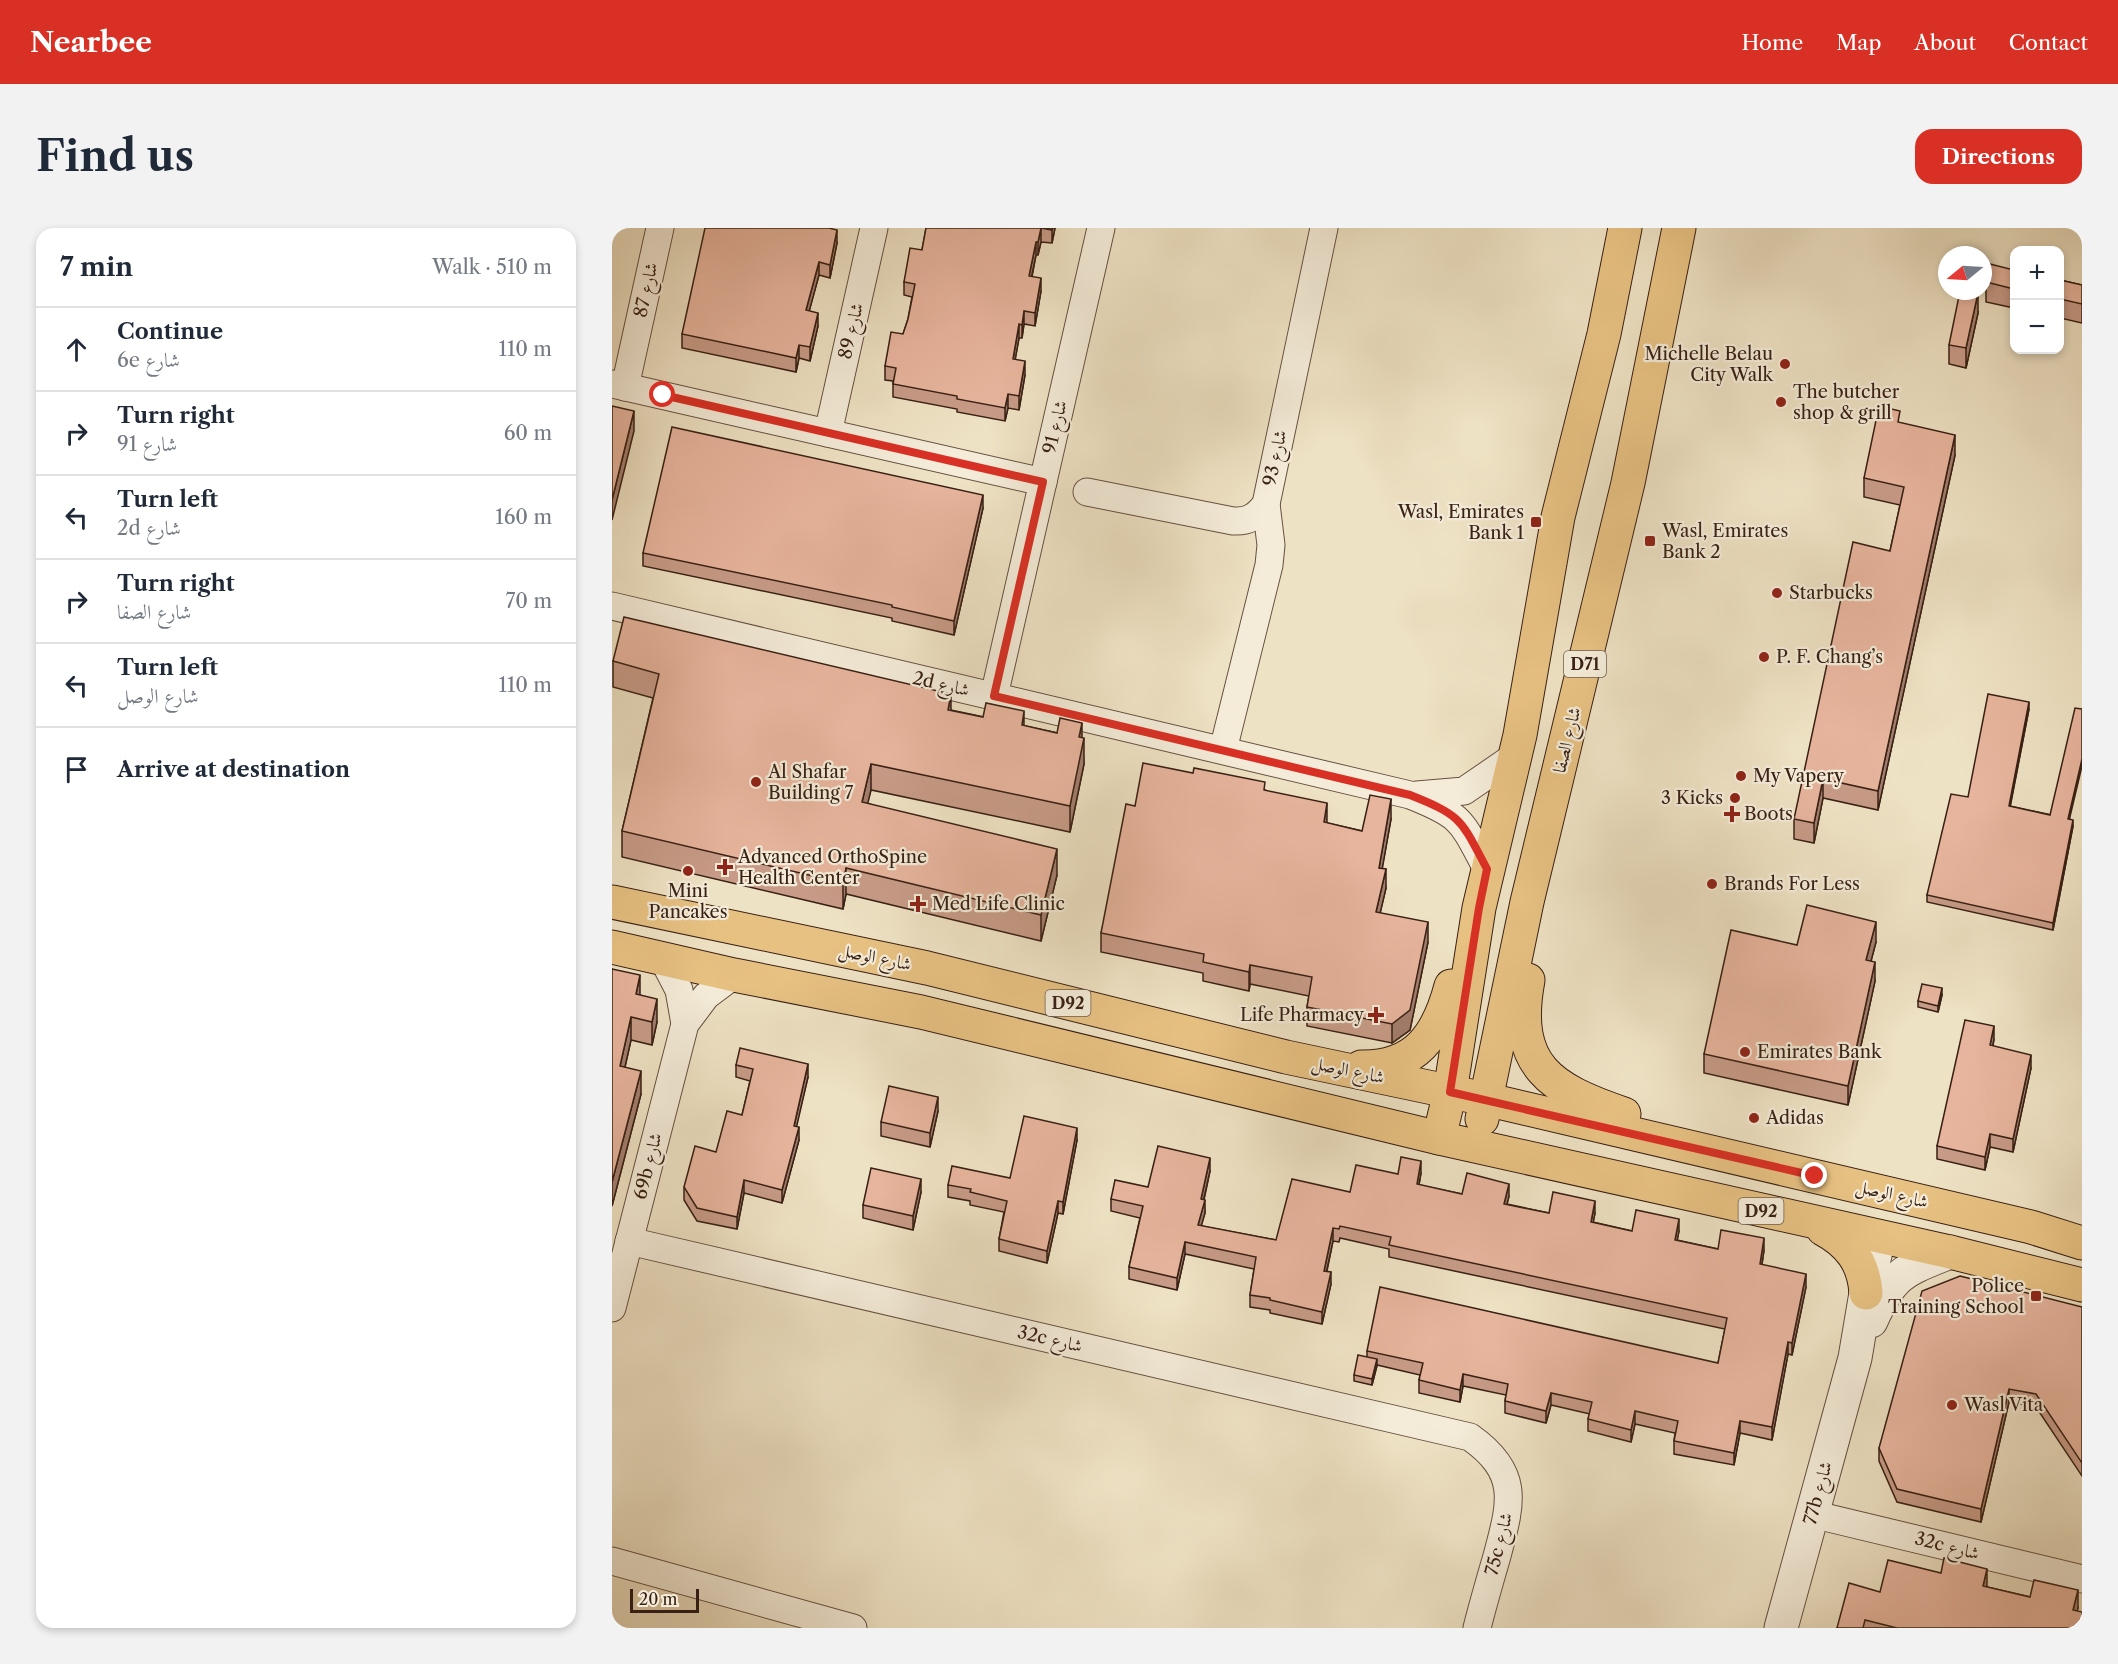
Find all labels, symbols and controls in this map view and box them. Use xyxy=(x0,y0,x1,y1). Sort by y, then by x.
text: Nearbee xyxy=(30,25,152,59)
text: Home xyxy=(1742,30,1803,55)
text: Map xyxy=(1836,30,1881,55)
text: About xyxy=(1914,30,1976,55)
text: Contact xyxy=(2009,30,2088,55)
button: Directions xyxy=(1915,129,2082,184)
text: Find us xyxy=(36,130,194,182)
north arrow xyxy=(1938,246,1992,300)
map controls xyxy=(2010,246,2064,354)
button: + xyxy=(2010,246,2064,300)
text: 7 min xyxy=(60,251,133,283)
text: Walk · 510 m xyxy=(432,255,552,279)
street label: شارع 87 xyxy=(629,261,666,320)
button: − xyxy=(2010,300,2064,354)
street label: شارع 89 xyxy=(834,301,872,362)
text: Continue xyxy=(117,318,223,345)
icon: ahead xyxy=(60,333,93,366)
text: 110 m xyxy=(499,337,552,361)
place label: Michelle Belau City Walk xyxy=(1644,343,1775,386)
text: 6e شارع xyxy=(117,348,180,372)
marker: Michelle Belau City Walk xyxy=(1778,357,1792,371)
route start xyxy=(649,381,675,407)
place label: The butcher shop & grill xyxy=(1793,381,1900,424)
marker: The butcher shop & grill xyxy=(1774,395,1788,409)
street label: شارع 91 xyxy=(1038,398,1076,457)
text: Turn right xyxy=(117,402,235,429)
icon: right xyxy=(60,417,93,450)
text: 60 m xyxy=(504,421,552,445)
street label: شارع 93 xyxy=(1258,428,1296,489)
text: شارع 91 xyxy=(117,432,177,456)
text: Turn left xyxy=(117,486,218,513)
icon: left xyxy=(60,501,93,534)
place label: Wasl, Emirates Bank 1 xyxy=(1397,501,1524,544)
text: 160 m xyxy=(495,505,552,529)
marker: Wasl, Emirates Bank 1 xyxy=(1529,515,1543,529)
text: 2d شارع xyxy=(117,516,181,540)
place label: Wasl, Emirates Bank 2 xyxy=(1661,520,1788,563)
marker: Wasl, Emirates Bank 2 xyxy=(1643,534,1657,548)
text: Turn right xyxy=(117,570,235,597)
place label: Starbucks xyxy=(1789,582,1873,604)
icon: right xyxy=(60,585,93,618)
marker: Starbucks xyxy=(1770,586,1784,600)
text: 70 m xyxy=(506,589,552,613)
text: شارع الصفا xyxy=(117,600,191,624)
place label: P. F. Chang’s xyxy=(1776,646,1883,668)
marker: P. F. Chang’s xyxy=(1757,650,1771,664)
road number: D71 xyxy=(1564,651,1606,677)
text: Turn left xyxy=(117,654,218,681)
street label: 2d شارع xyxy=(910,667,971,705)
icon: left xyxy=(60,669,93,702)
text: 110 m xyxy=(499,673,552,697)
text: شارع الوصل xyxy=(117,684,199,708)
street label: شارع الصفا xyxy=(1548,705,1590,776)
icon: arrive xyxy=(60,753,93,786)
text: Arrive at destination xyxy=(117,756,350,783)
place label: Al Shafar Building 7 xyxy=(767,761,853,804)
place label: My Vapery xyxy=(1753,765,1845,787)
marker: My Vapery xyxy=(1734,769,1748,783)
marker: Al Shafar Building 7 xyxy=(749,775,763,789)
place label: 3 Kicks xyxy=(1661,787,1723,809)
marker: 3 Kicks xyxy=(1728,791,1742,805)
place label: Boots xyxy=(1744,803,1793,825)
marker: Boots xyxy=(1725,807,1739,821)
place label: Advanced OrthoSpine Health Center xyxy=(737,846,927,889)
marker: Advanced OrthoSpine Health Center xyxy=(716,858,734,876)
marker: Mini Pancakes xyxy=(681,864,695,878)
place label: Brands For Less xyxy=(1724,873,1860,895)
marker: Brands For Less xyxy=(1705,877,1719,891)
place label: Mini Pancakes xyxy=(649,880,727,923)
place label: Med Life Clinic xyxy=(932,893,1065,915)
marker: Med Life Clinic xyxy=(909,895,927,913)
street label: شارع الوصل xyxy=(836,939,913,979)
road number: D92 xyxy=(1046,990,1090,1016)
place label: Life Pharmacy xyxy=(1240,1004,1365,1026)
marker: Life Pharmacy xyxy=(1369,1008,1383,1022)
place label: Emirates Bank xyxy=(1757,1041,1883,1063)
marker: Emirates Bank xyxy=(1738,1045,1752,1059)
street label: شارع الوصل xyxy=(1309,1052,1386,1092)
place label: Adidas xyxy=(1765,1107,1824,1129)
marker: Adidas xyxy=(1747,1111,1761,1125)
street label: 69b شارع xyxy=(629,1130,671,1203)
route end xyxy=(1801,1162,1827,1188)
street label: شارع الوصل xyxy=(1853,1175,1930,1217)
road number: D92 xyxy=(1738,1198,1784,1224)
place label: Police Training School xyxy=(1888,1275,2024,1318)
marker: Police Training School xyxy=(2029,1289,2043,1303)
street label: 32c شارع xyxy=(1015,1321,1085,1361)
place label: Wasl Vita xyxy=(1963,1394,2044,1416)
marker: Wasl Vita xyxy=(1945,1398,1959,1412)
street label: 77b شارع xyxy=(1799,1459,1841,1528)
street label: 75c شارع xyxy=(1481,1510,1521,1579)
street label: 32c شارع xyxy=(1911,1527,1982,1569)
scale bar xyxy=(630,1586,699,1614)
text: 20 m xyxy=(639,1589,678,1609)

